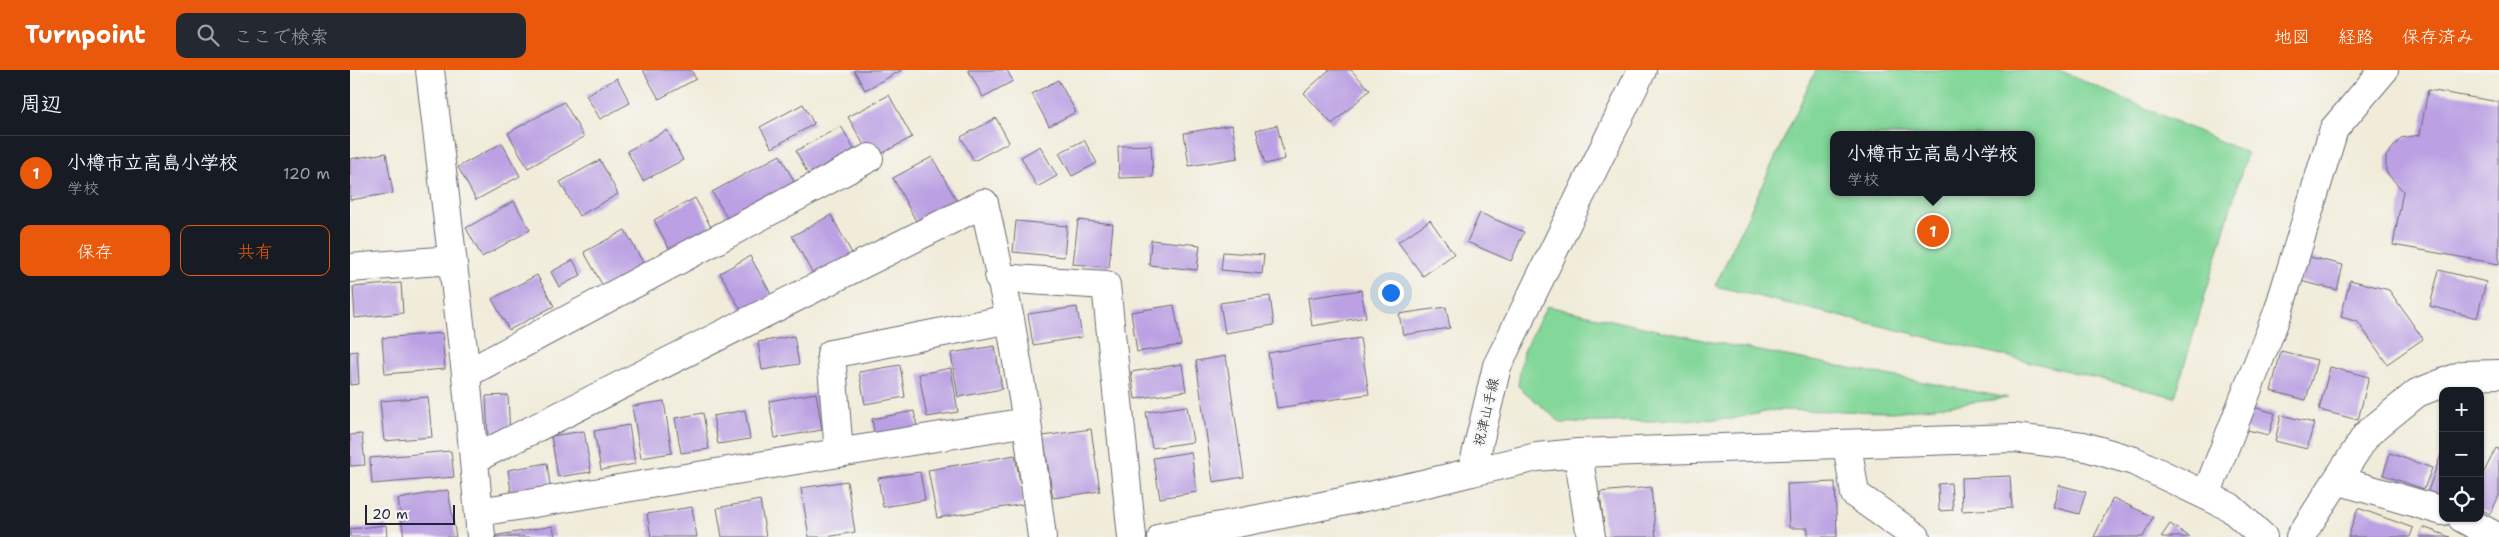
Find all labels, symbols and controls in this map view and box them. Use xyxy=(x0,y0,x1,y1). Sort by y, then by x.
search box xyxy=(176,13,526,58)
text: Turnpoint xyxy=(25,19,146,51)
icon: search xyxy=(194,21,222,49)
text: ここで検索 xyxy=(234,24,329,49)
text: 地図 xyxy=(2274,25,2310,49)
text: 経路 xyxy=(2338,25,2374,49)
text: 保存済み xyxy=(2402,25,2474,49)
text: 周辺 xyxy=(20,90,62,118)
popup xyxy=(1830,131,2035,196)
text: 小樽市立高島小学校 xyxy=(1847,141,2018,166)
text: 小樽市立高島小学校 xyxy=(67,150,238,175)
text: 1 xyxy=(32,163,40,184)
text: 120 m xyxy=(283,163,330,184)
text: 学校 xyxy=(1847,169,1879,190)
text: 学校 xyxy=(67,178,99,199)
pin: 1 xyxy=(1917,212,1949,250)
button: 保存 xyxy=(20,225,170,276)
button: 共有 xyxy=(180,225,330,276)
your location xyxy=(1378,280,1404,306)
street label: 祝津山手線 xyxy=(1469,376,1503,448)
map controls xyxy=(2439,387,2484,522)
button: + xyxy=(2439,387,2484,432)
button: − xyxy=(2439,432,2484,477)
button: locate xyxy=(2439,477,2484,522)
scale bar xyxy=(365,502,455,525)
text: 20 m xyxy=(372,505,408,523)

